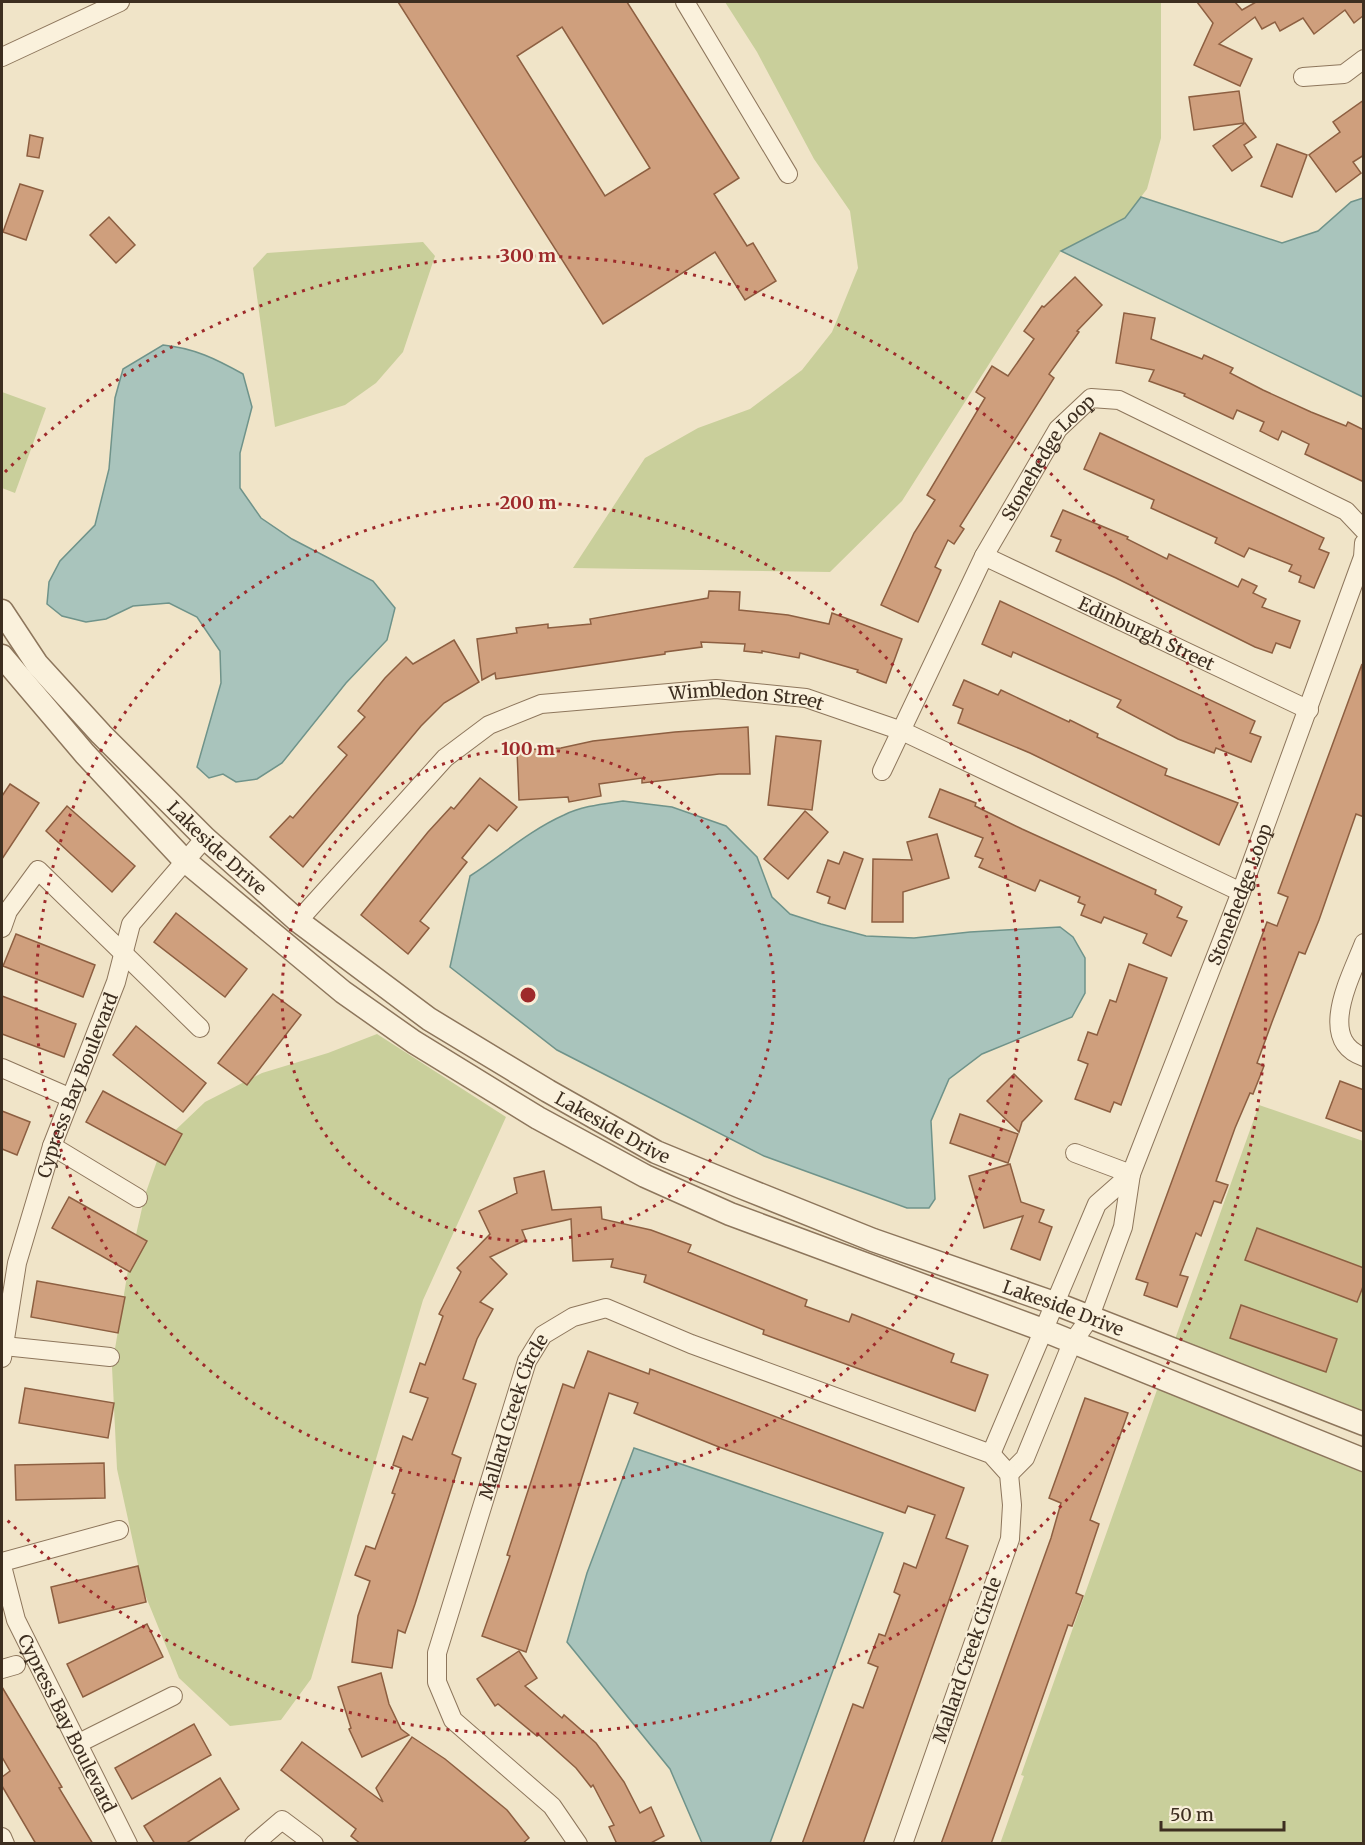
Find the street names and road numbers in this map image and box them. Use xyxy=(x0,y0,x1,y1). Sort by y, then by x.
street label: Stonehedge Loop xyxy=(996,389,1099,525)
street label: Edinburgh Street xyxy=(1075,591,1219,675)
street label: Wimbledon Street xyxy=(667,677,827,715)
street label: Lakeside Drive xyxy=(163,796,272,899)
street label: Stonehedge Loop xyxy=(1202,820,1277,968)
street label: Cypress Bay Boulevard xyxy=(32,989,122,1180)
street label: Lakeside Drive xyxy=(551,1086,673,1168)
street label: Lakeside Drive xyxy=(1000,1275,1127,1341)
street label: Mallard Creek Circle xyxy=(474,1329,553,1502)
street label: Mallard Creek Circle xyxy=(928,1574,1006,1746)
street label: Cypress Bay Boulevard xyxy=(13,1630,122,1816)

